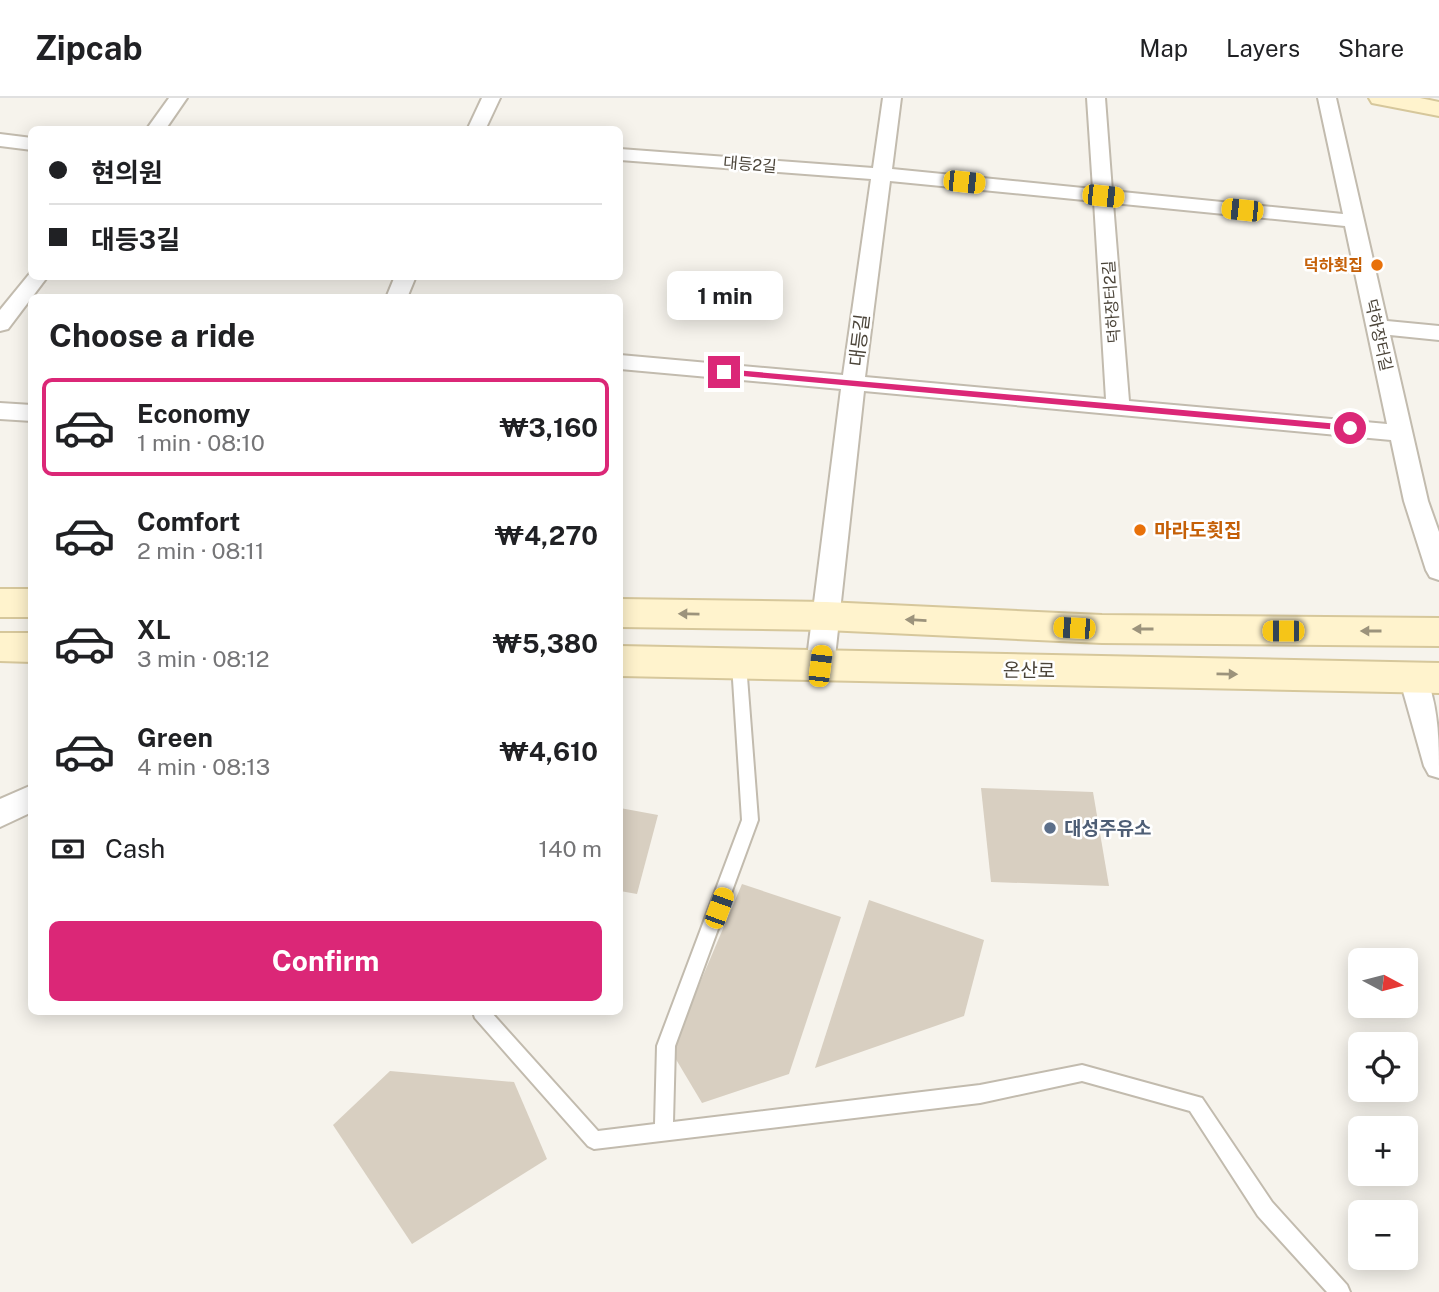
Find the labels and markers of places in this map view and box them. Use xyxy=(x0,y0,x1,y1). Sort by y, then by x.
place label: 덕하횟집 xyxy=(1304,256,1363,275)
marker: 덕하횟집 xyxy=(1369,257,1385,273)
place label: 마라도횟집 xyxy=(1154,519,1241,541)
marker: 마라도횟집 xyxy=(1132,522,1148,538)
place label: 대성주유소 xyxy=(1064,817,1151,839)
marker: 대성주유소 xyxy=(1042,820,1058,836)

